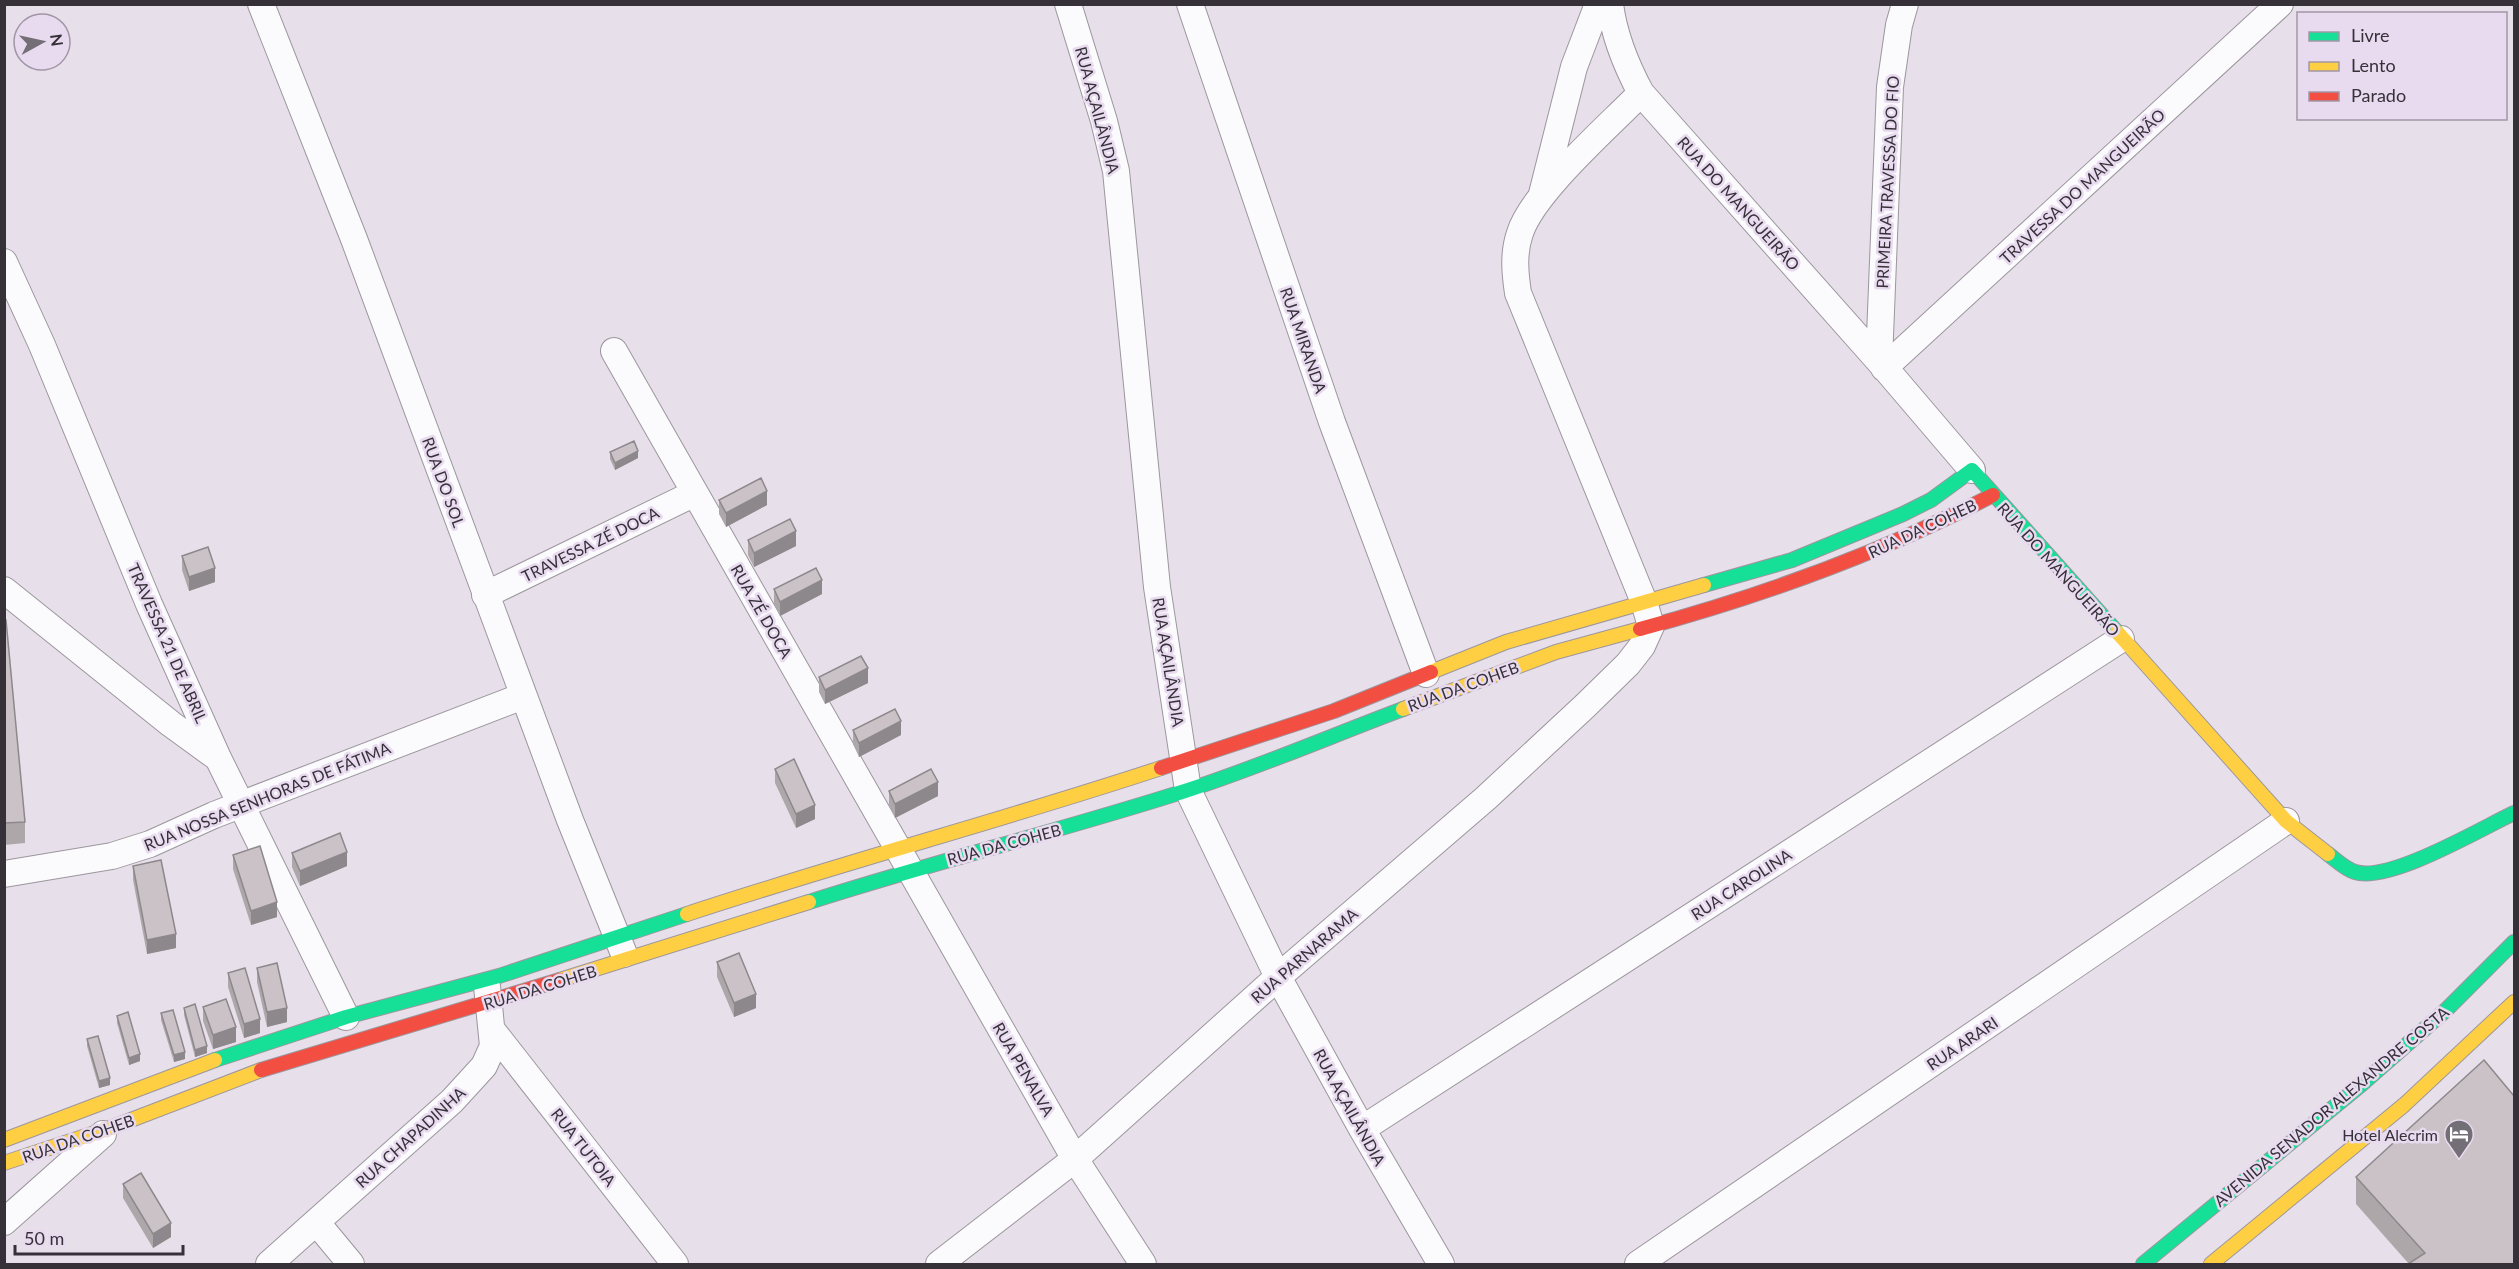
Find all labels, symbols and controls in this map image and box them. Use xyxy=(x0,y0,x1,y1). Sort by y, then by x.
north arrow xyxy=(12,12,72,72)
legend xyxy=(2297,12,2507,120)
text: Livre xyxy=(2351,24,2390,46)
text: N xyxy=(47,32,68,47)
street label: RUA AÇAILÂNDIA xyxy=(1072,44,1124,176)
text: Lento xyxy=(2351,54,2396,76)
street label: PRIMEIRA TRAVESSA DO FIO xyxy=(1872,75,1902,289)
text: Parado xyxy=(2351,84,2406,106)
street label: TRAVESSA DO MANGUEIRÃO xyxy=(1996,104,2169,267)
street label: RUA DO MANGUEIRÃO xyxy=(1674,132,1804,274)
street label: RUA MIRANDA xyxy=(1277,284,1331,396)
street label: RUA DO SOL xyxy=(419,434,469,530)
street label: RUA DA COHEB xyxy=(1865,495,1979,561)
street label: RUA DO MANGUEIRÃO xyxy=(1994,498,2124,640)
street label: TRAVESSA ZÉ DOCA xyxy=(518,502,662,586)
street label: TRAVESSA 21 DE ABRIL xyxy=(124,560,212,726)
street label: RUA ZÉ DOCA xyxy=(727,561,797,661)
street label: RUA AÇAILÂNDIA xyxy=(1149,596,1189,728)
street label: RUA DA COHEB xyxy=(1405,657,1521,715)
street label: RUA NOSSA SENHORAS DE FÁTIMA xyxy=(141,738,393,854)
street label: RUA DA COHEB xyxy=(945,820,1063,868)
street label: RUA CAROLINA xyxy=(1687,844,1795,924)
street label: RUA PARNARAMA xyxy=(1247,903,1361,1006)
street label: RUA DA COHEB xyxy=(481,961,599,1013)
street label: AVENIDA SENADOR ALEXANDRE COSTA xyxy=(2210,1002,2452,1210)
street label: RUA ARARI xyxy=(1923,1012,2001,1074)
street label: RUA PENALVA xyxy=(989,1019,1059,1120)
street label: RUA AÇAILÂNDIA xyxy=(1310,1045,1390,1169)
street label: RUA CHAPADINHA xyxy=(351,1083,469,1191)
street label: RUA TUTOIA xyxy=(548,1104,620,1190)
street label: RUA DA COHEB xyxy=(20,1110,136,1166)
hotel icon: Hotel Alecrim xyxy=(2443,1118,2475,1160)
place label: Hotel Alecrim xyxy=(2342,1125,2438,1144)
scale bar xyxy=(15,1218,183,1256)
text: 50 m xyxy=(24,1227,64,1249)

